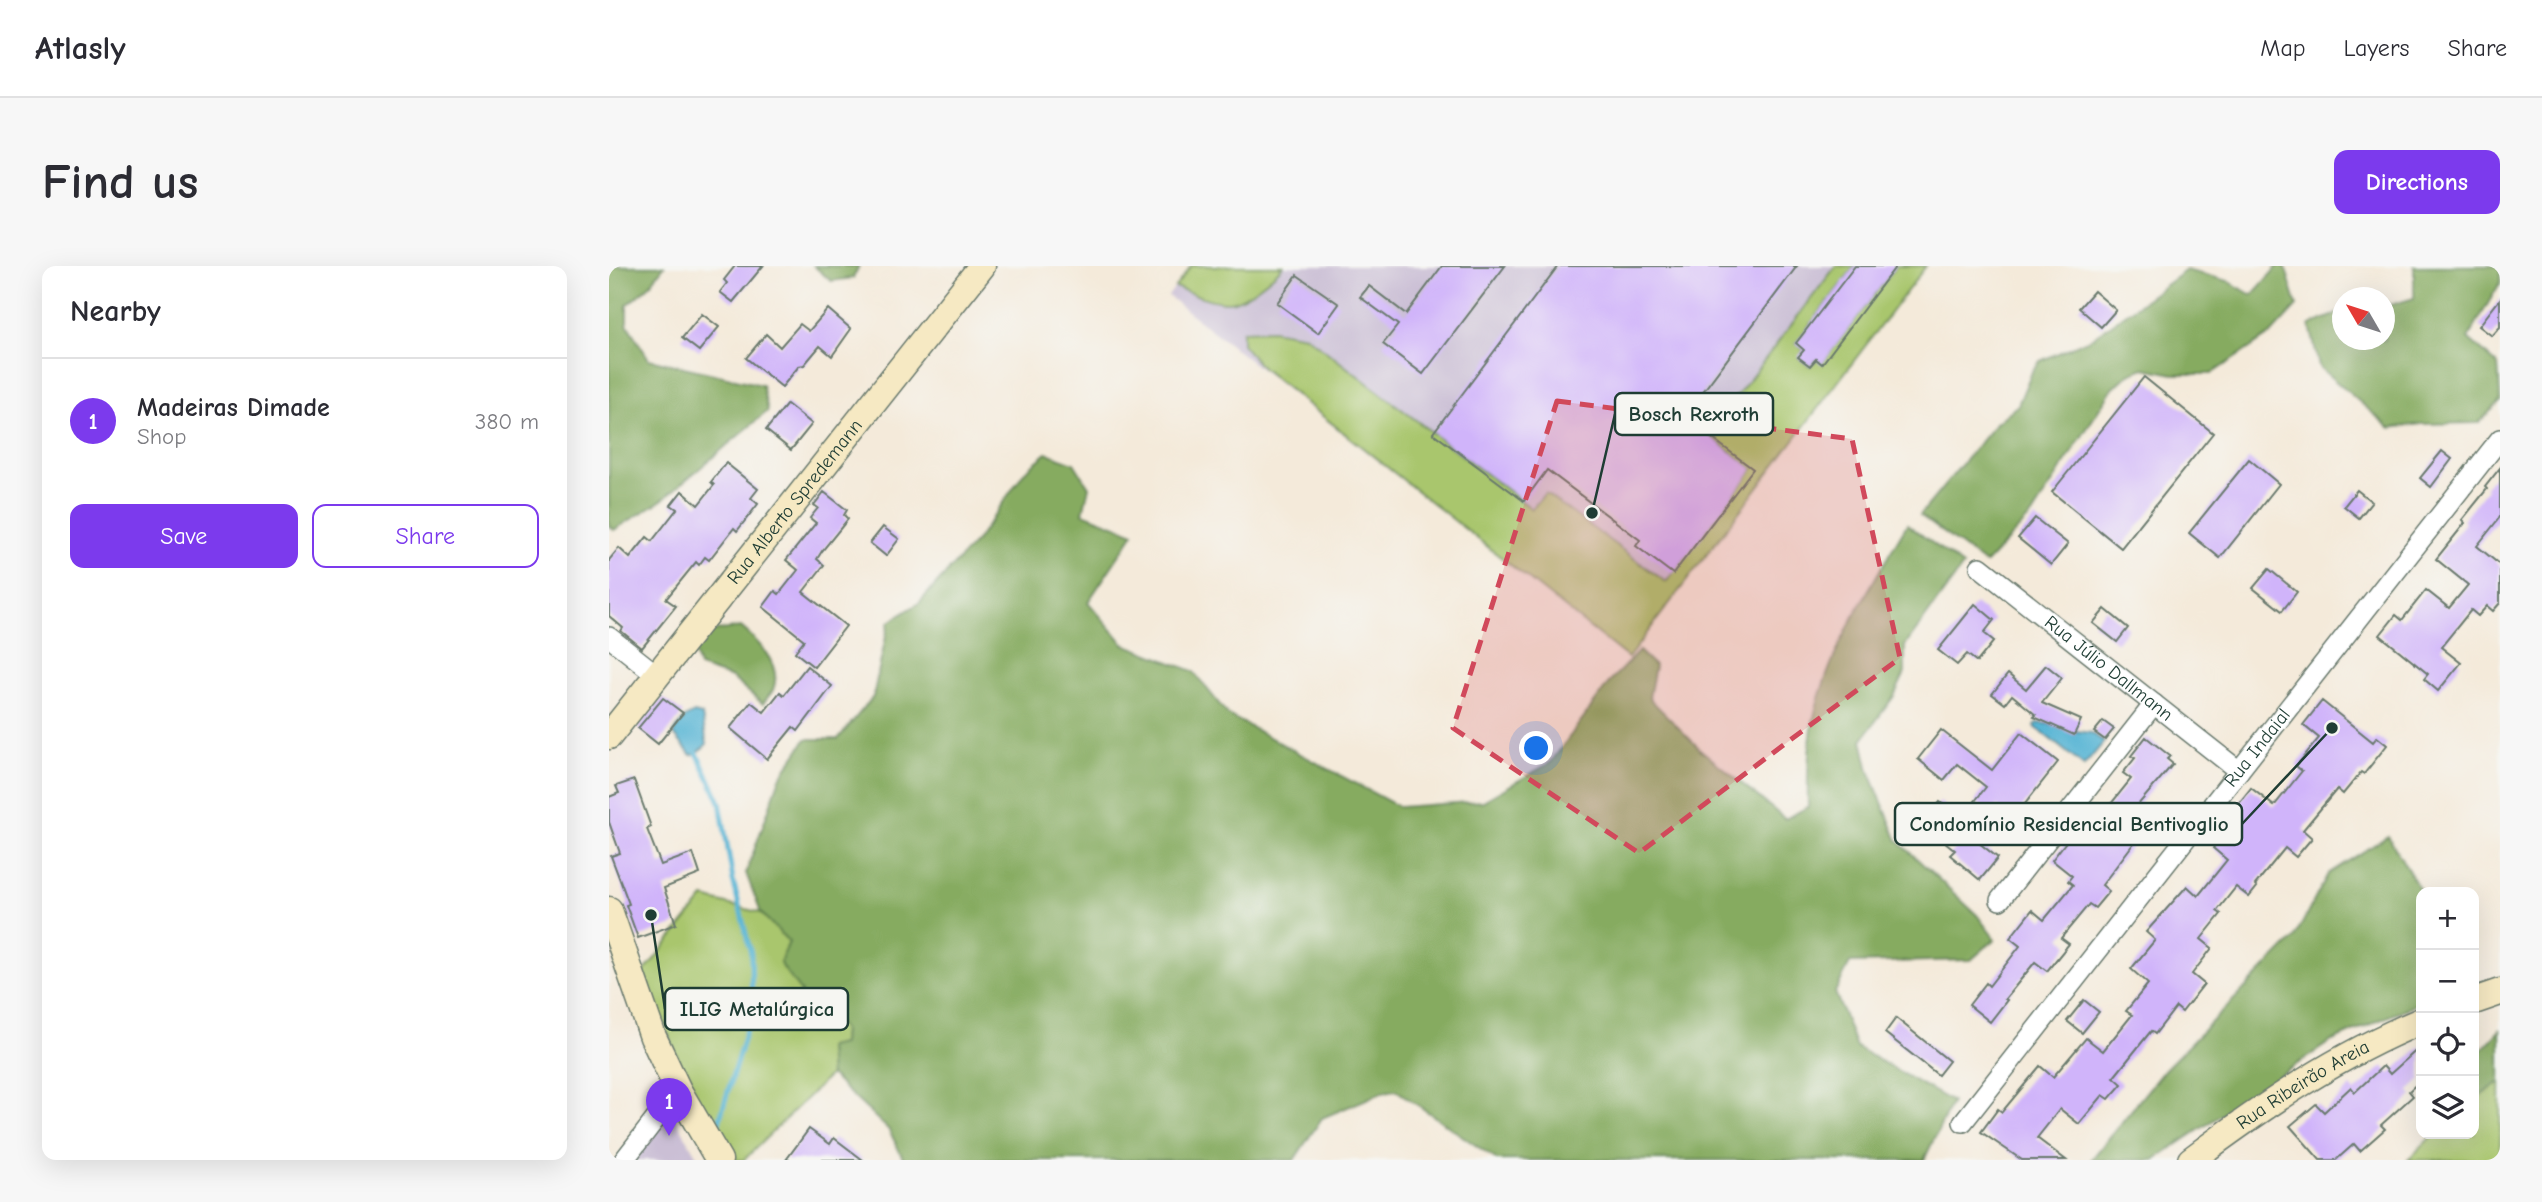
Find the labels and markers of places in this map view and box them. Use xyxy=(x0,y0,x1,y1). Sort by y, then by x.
callout: Bosch Rexroth xyxy=(1615,393,1773,435)
callout: Condomínio Residencial Bentivoglio xyxy=(1895,803,2242,845)
callout: ILIG Metalúrgica xyxy=(665,988,848,1030)
pin: 1 xyxy=(646,1078,692,1136)

